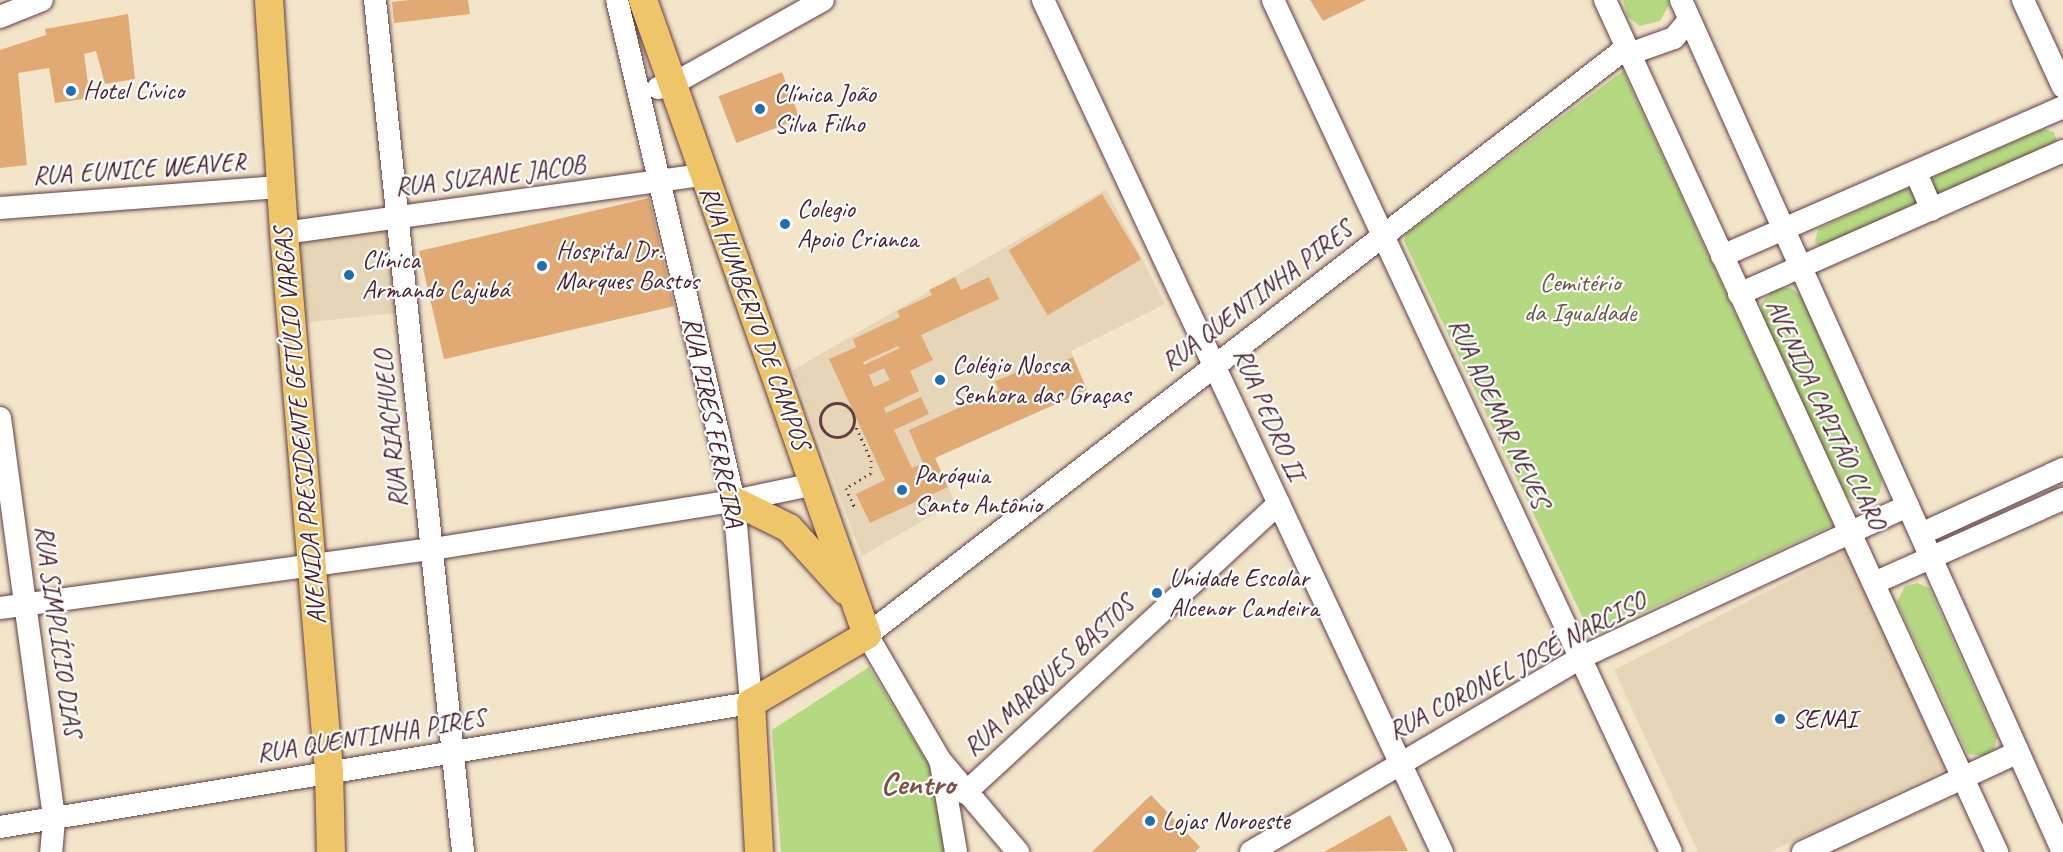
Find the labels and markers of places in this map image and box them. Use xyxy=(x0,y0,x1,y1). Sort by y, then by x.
place label: Hotel Cívico xyxy=(83,75,184,107)
place label: Clínica João Silva Filho xyxy=(774,78,875,140)
marker: Hotel Cívico xyxy=(64,84,78,98)
marker: Clínica João Silva Filho xyxy=(751,100,769,118)
place label: Colegio Apoio Crianca xyxy=(797,193,918,255)
marker: Colegio Apoio Crianca xyxy=(778,217,792,231)
place label: Hospital Dr. Marques Bastos xyxy=(556,235,699,296)
place label: Clínica Armando Cajubá xyxy=(362,244,510,306)
marker: Hospital Dr. Marques Bastos xyxy=(533,257,551,275)
marker: Clínica Armando Cajubá xyxy=(340,266,358,284)
place label: Colégio Nossa Senhora das Graças xyxy=(952,349,1131,410)
marker: Colégio Nossa Senhora das Graças xyxy=(933,373,947,387)
place label: Paróquia Santo Antônio xyxy=(914,459,1042,520)
marker: Paróquia Santo Antônio xyxy=(895,483,909,497)
place label: Unidade Escolar Alcenor Candeira xyxy=(1169,562,1320,624)
marker: Unidade Escolar Alcenor Candeira xyxy=(1150,586,1164,600)
place label: SENAI xyxy=(1792,703,1856,735)
marker: SENAI xyxy=(1773,712,1787,726)
place label: Lojas Noroeste xyxy=(1162,805,1291,837)
marker: Lojas Noroeste xyxy=(1143,814,1157,828)

